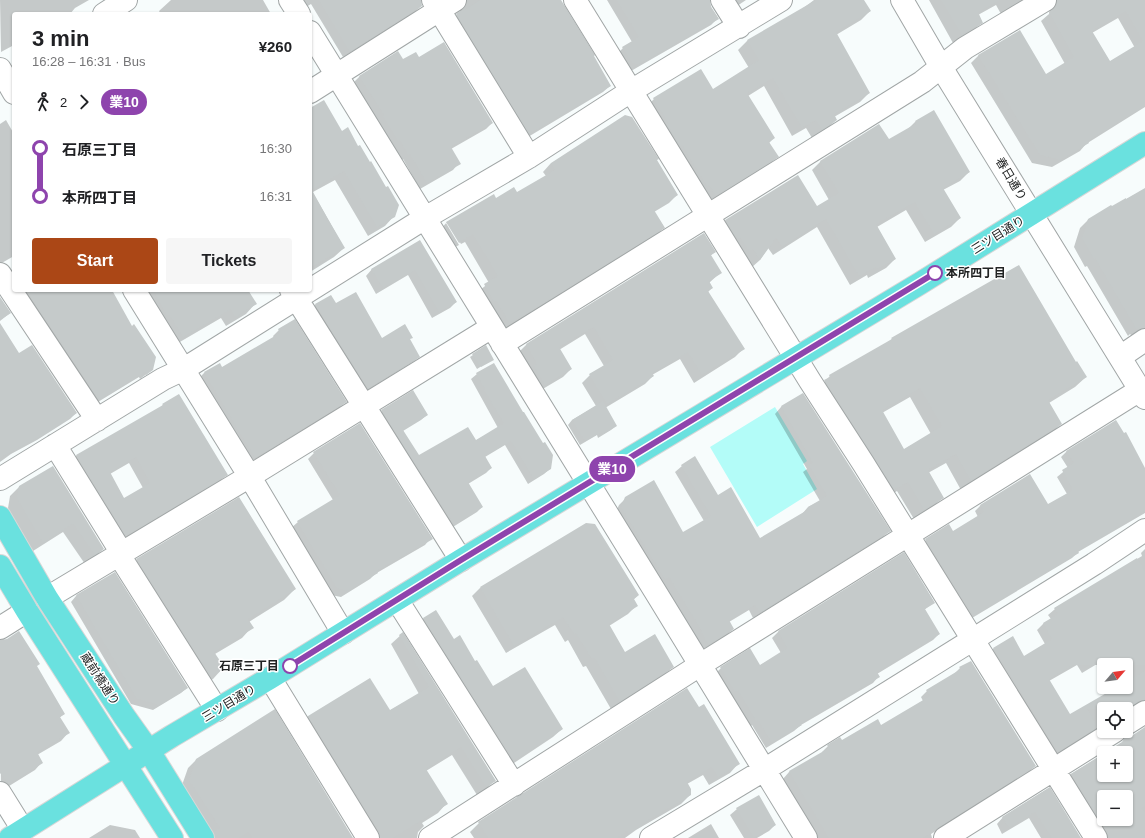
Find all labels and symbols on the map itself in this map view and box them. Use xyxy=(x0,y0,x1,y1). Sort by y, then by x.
street label: 春日通り xyxy=(993,155,1029,203)
street label: 三ツ目通り xyxy=(969,213,1027,257)
marker: 本所四丁目 xyxy=(927,265,943,281)
place label: 本所四丁目 xyxy=(946,266,1006,280)
line badge: 業10 xyxy=(589,456,635,482)
street label: 蔵前橋通り xyxy=(78,650,122,708)
marker: 石原三丁目 xyxy=(282,658,298,674)
north arrow xyxy=(1097,658,1133,694)
place label: 石原三丁目 xyxy=(219,659,279,673)
street label: 三ツ目通り xyxy=(200,682,258,724)

